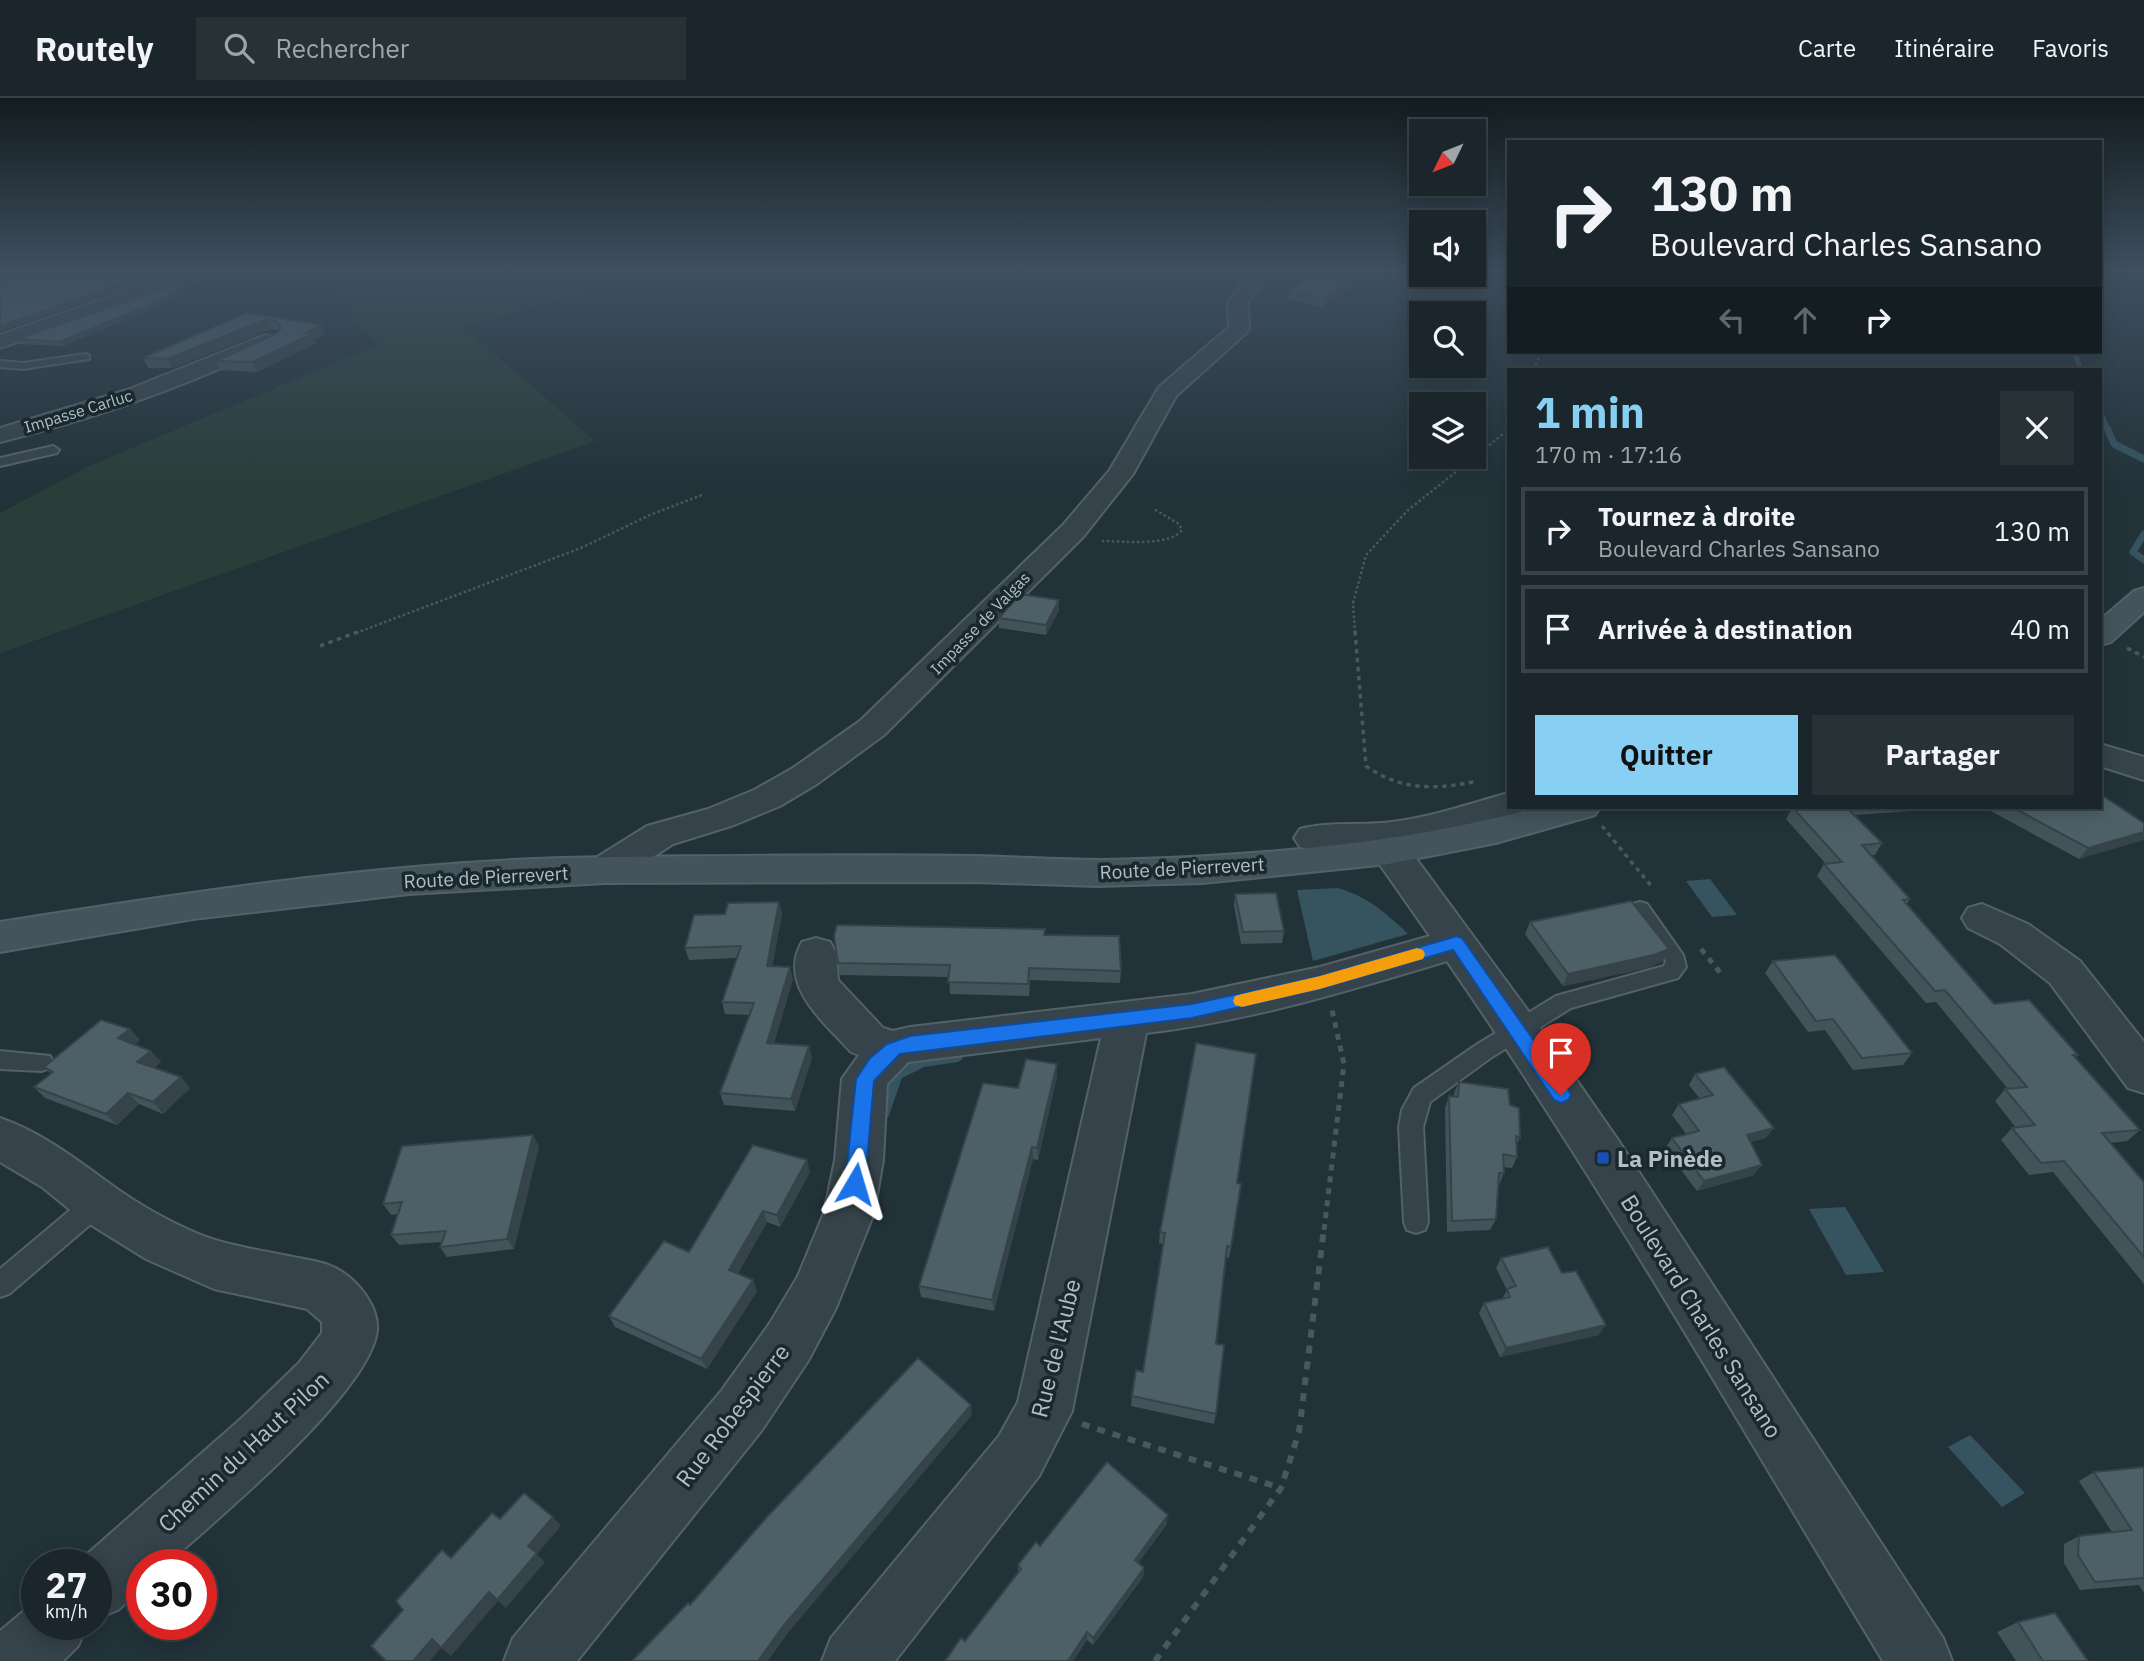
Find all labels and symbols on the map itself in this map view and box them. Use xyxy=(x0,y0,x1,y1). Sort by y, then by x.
north arrow xyxy=(1409,119,1486,196)
street label: Impasse Carluc xyxy=(21,385,135,437)
street label: Impasse de Valgas xyxy=(926,568,1034,678)
street label: Route de Pierrevert xyxy=(1099,852,1265,884)
street label: Route de Pierrevert xyxy=(403,861,569,893)
pin xyxy=(1531,1023,1591,1095)
place label: La Pinède xyxy=(1617,1143,1723,1173)
position arrow xyxy=(818,1147,892,1221)
marker: La Pinède xyxy=(1595,1150,1611,1166)
street label: Boulevard Charles Sansano xyxy=(1615,1189,1789,1443)
street label: Rue de l'Aube xyxy=(1023,1276,1087,1420)
street label: Rue Robespierre xyxy=(668,1338,796,1492)
street label: Chemin du Haut Pilon xyxy=(151,1364,335,1538)
speed limit sign: 30 xyxy=(126,1549,217,1640)

